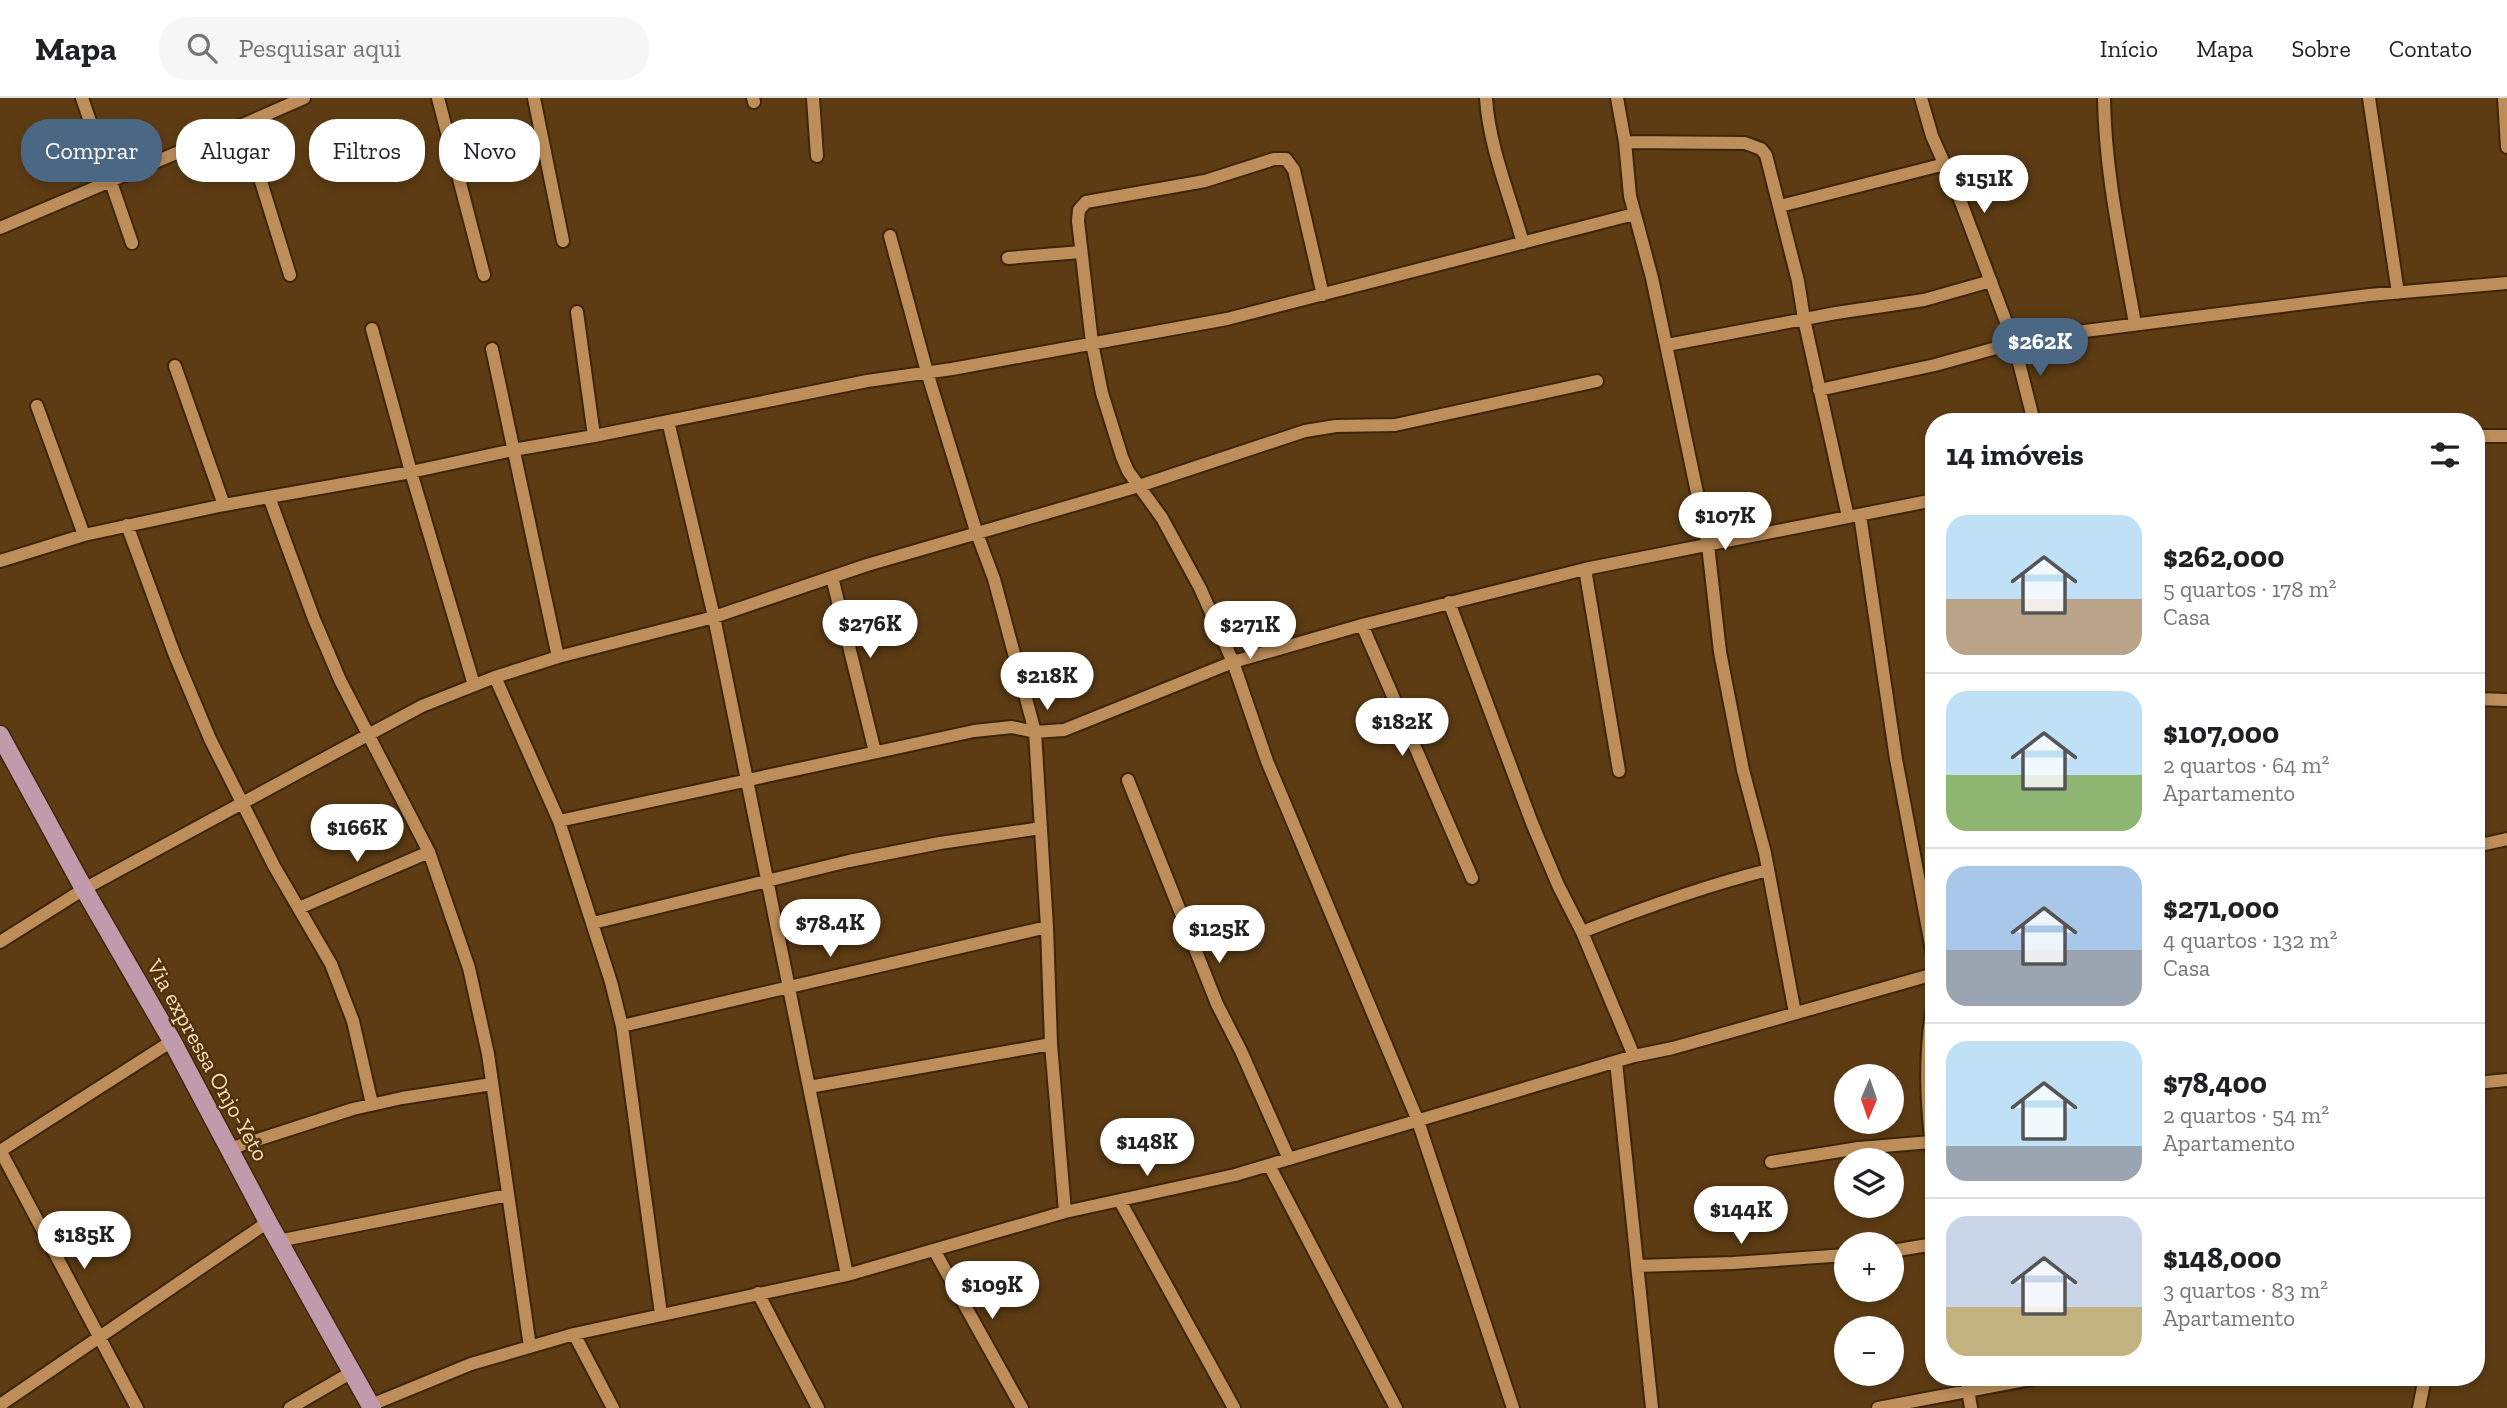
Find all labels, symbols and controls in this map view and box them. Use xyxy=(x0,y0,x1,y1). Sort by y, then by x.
search box xyxy=(159,17,649,80)
text: Mapa xyxy=(35,29,117,68)
icon: search xyxy=(183,29,221,67)
text: Pesquisar aqui xyxy=(239,32,401,64)
text: Início xyxy=(2100,34,2158,63)
text: Mapa xyxy=(2196,34,2253,63)
text: Sobre xyxy=(2291,34,2351,63)
text: Contato xyxy=(2389,34,2472,63)
chip: Comprar xyxy=(21,119,162,182)
chip: Alugar xyxy=(176,119,295,182)
chip: Filtros xyxy=(309,119,425,182)
chip: Novo xyxy=(439,119,540,182)
pin: $151K xyxy=(1935,156,2033,215)
text: $151K xyxy=(1955,164,2013,192)
pin: $262K xyxy=(1991,318,2089,378)
text: $262K xyxy=(2008,327,2072,355)
icon: filters xyxy=(2426,436,2464,474)
text: 14 imóveis xyxy=(1946,437,2084,473)
pin: $107K xyxy=(1676,492,1774,552)
text: $107K xyxy=(1695,501,1755,529)
text: $262,000 xyxy=(2163,539,2285,575)
icon: home xyxy=(2002,543,2086,627)
text: 5 quartos · 178 m² xyxy=(2163,575,2337,603)
pin: $276K xyxy=(821,601,919,660)
pin: $271K xyxy=(1201,602,1299,661)
text: Casa xyxy=(2163,603,2210,631)
text: $276K xyxy=(839,609,901,637)
text: $271K xyxy=(1220,610,1280,638)
pin: $218K xyxy=(998,652,1096,712)
text: $218K xyxy=(1017,661,1077,689)
pin: $182K xyxy=(1353,698,1451,758)
text: $182K xyxy=(1372,707,1432,735)
text: $107,000 xyxy=(2163,715,2279,751)
icon: home xyxy=(2002,719,2086,803)
text: 2 quartos · 64 m² xyxy=(2163,751,2330,779)
text: Apartamento xyxy=(2163,779,2295,807)
pin: $166K xyxy=(308,804,406,864)
text: $166K xyxy=(327,813,387,841)
text: $271,000 xyxy=(2163,890,2279,926)
icon: home xyxy=(2002,894,2086,978)
pin: $78.4K xyxy=(773,900,887,959)
pin: $125K xyxy=(1170,906,1268,965)
text: $78.4K xyxy=(796,908,864,936)
text: $125K xyxy=(1189,914,1249,942)
text: 4 quartos · 132 m² xyxy=(2163,926,2337,954)
street label: Via expressa Onjo-Yeto xyxy=(140,953,275,1166)
text: Casa xyxy=(2163,954,2210,982)
north arrow xyxy=(1834,1064,1904,1134)
map controls xyxy=(1834,1064,1904,1386)
text: $78,400 xyxy=(2163,1065,2267,1101)
icon: home xyxy=(2002,1069,2086,1153)
text: 2 quartos · 54 m² xyxy=(2163,1101,2329,1129)
pin: $148K xyxy=(1098,1118,1196,1178)
text: $148K xyxy=(1116,1127,1178,1155)
text: Apartamento xyxy=(2163,1129,2295,1157)
button: layers xyxy=(1834,1148,1904,1218)
pin: $144K xyxy=(1692,1186,1790,1246)
text: $144K xyxy=(1710,1195,1772,1223)
pin: $185K xyxy=(35,1212,133,1271)
text: $185K xyxy=(54,1220,114,1248)
button: + xyxy=(1834,1232,1904,1302)
text: $148,000 xyxy=(2163,1240,2282,1276)
icon: home xyxy=(2002,1244,2086,1328)
pin: $109K xyxy=(943,1262,1041,1321)
text: $109K xyxy=(961,1270,1023,1298)
text: 3 quartos · 83 m² xyxy=(2163,1276,2328,1304)
text: Apartamento xyxy=(2163,1304,2295,1332)
button: − xyxy=(1834,1316,1904,1386)

